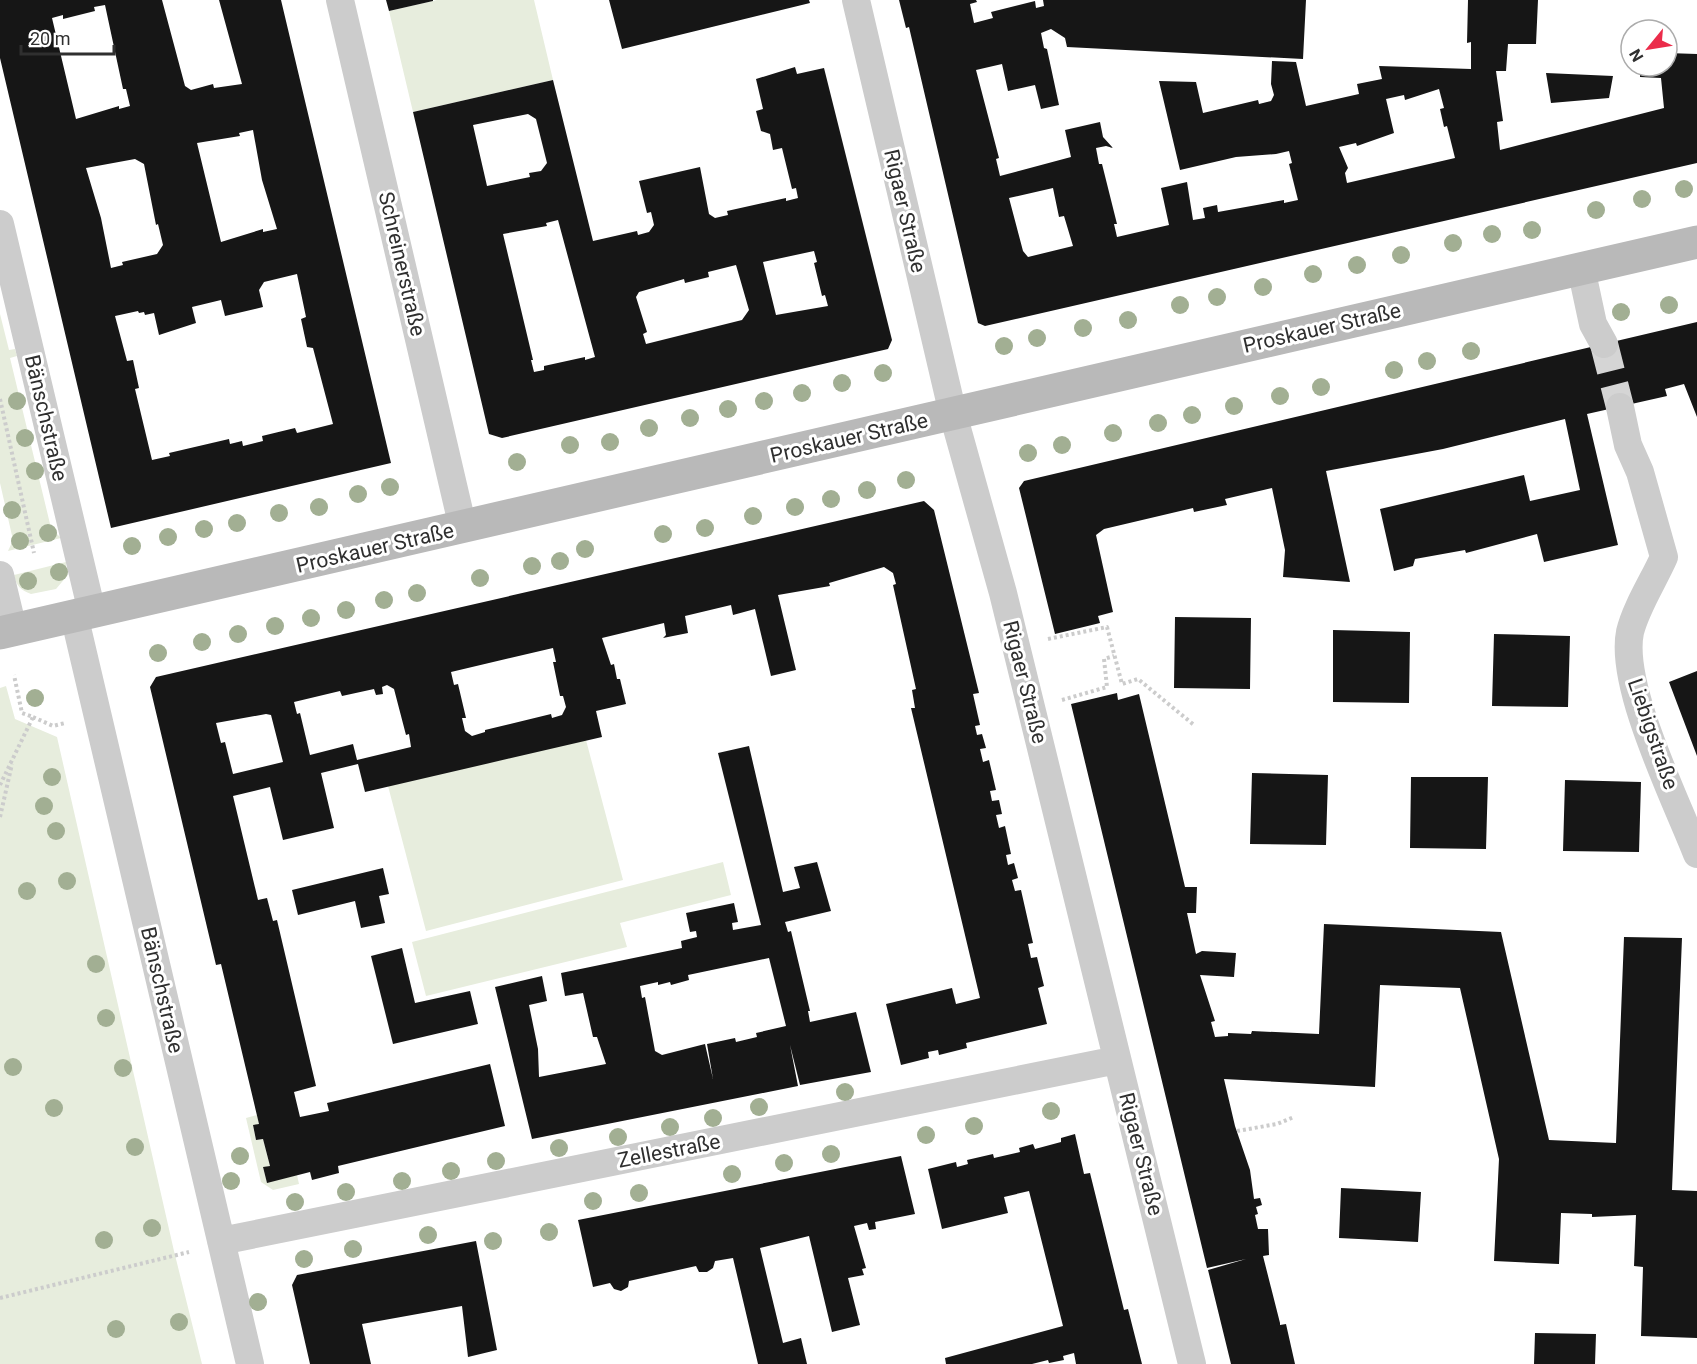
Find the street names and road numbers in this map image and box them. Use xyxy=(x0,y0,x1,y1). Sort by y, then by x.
street label: Rigaer Straße xyxy=(879,147,931,275)
street label: Schreinerstraße xyxy=(374,189,430,339)
street label: Proskauer Straße xyxy=(1241,298,1403,358)
street label: Bänschstraße xyxy=(20,352,72,484)
street label: Proskauer Straße xyxy=(768,408,930,468)
street label: Proskauer Straße xyxy=(294,518,456,578)
street label: Rigaer Straße xyxy=(998,618,1052,746)
street label: Liebigstraße xyxy=(1623,675,1683,793)
street label: Bänschstraße xyxy=(136,924,188,1056)
street label: Rigaer Straße xyxy=(1114,1090,1168,1218)
street label: Zellestraße xyxy=(616,1129,722,1173)

